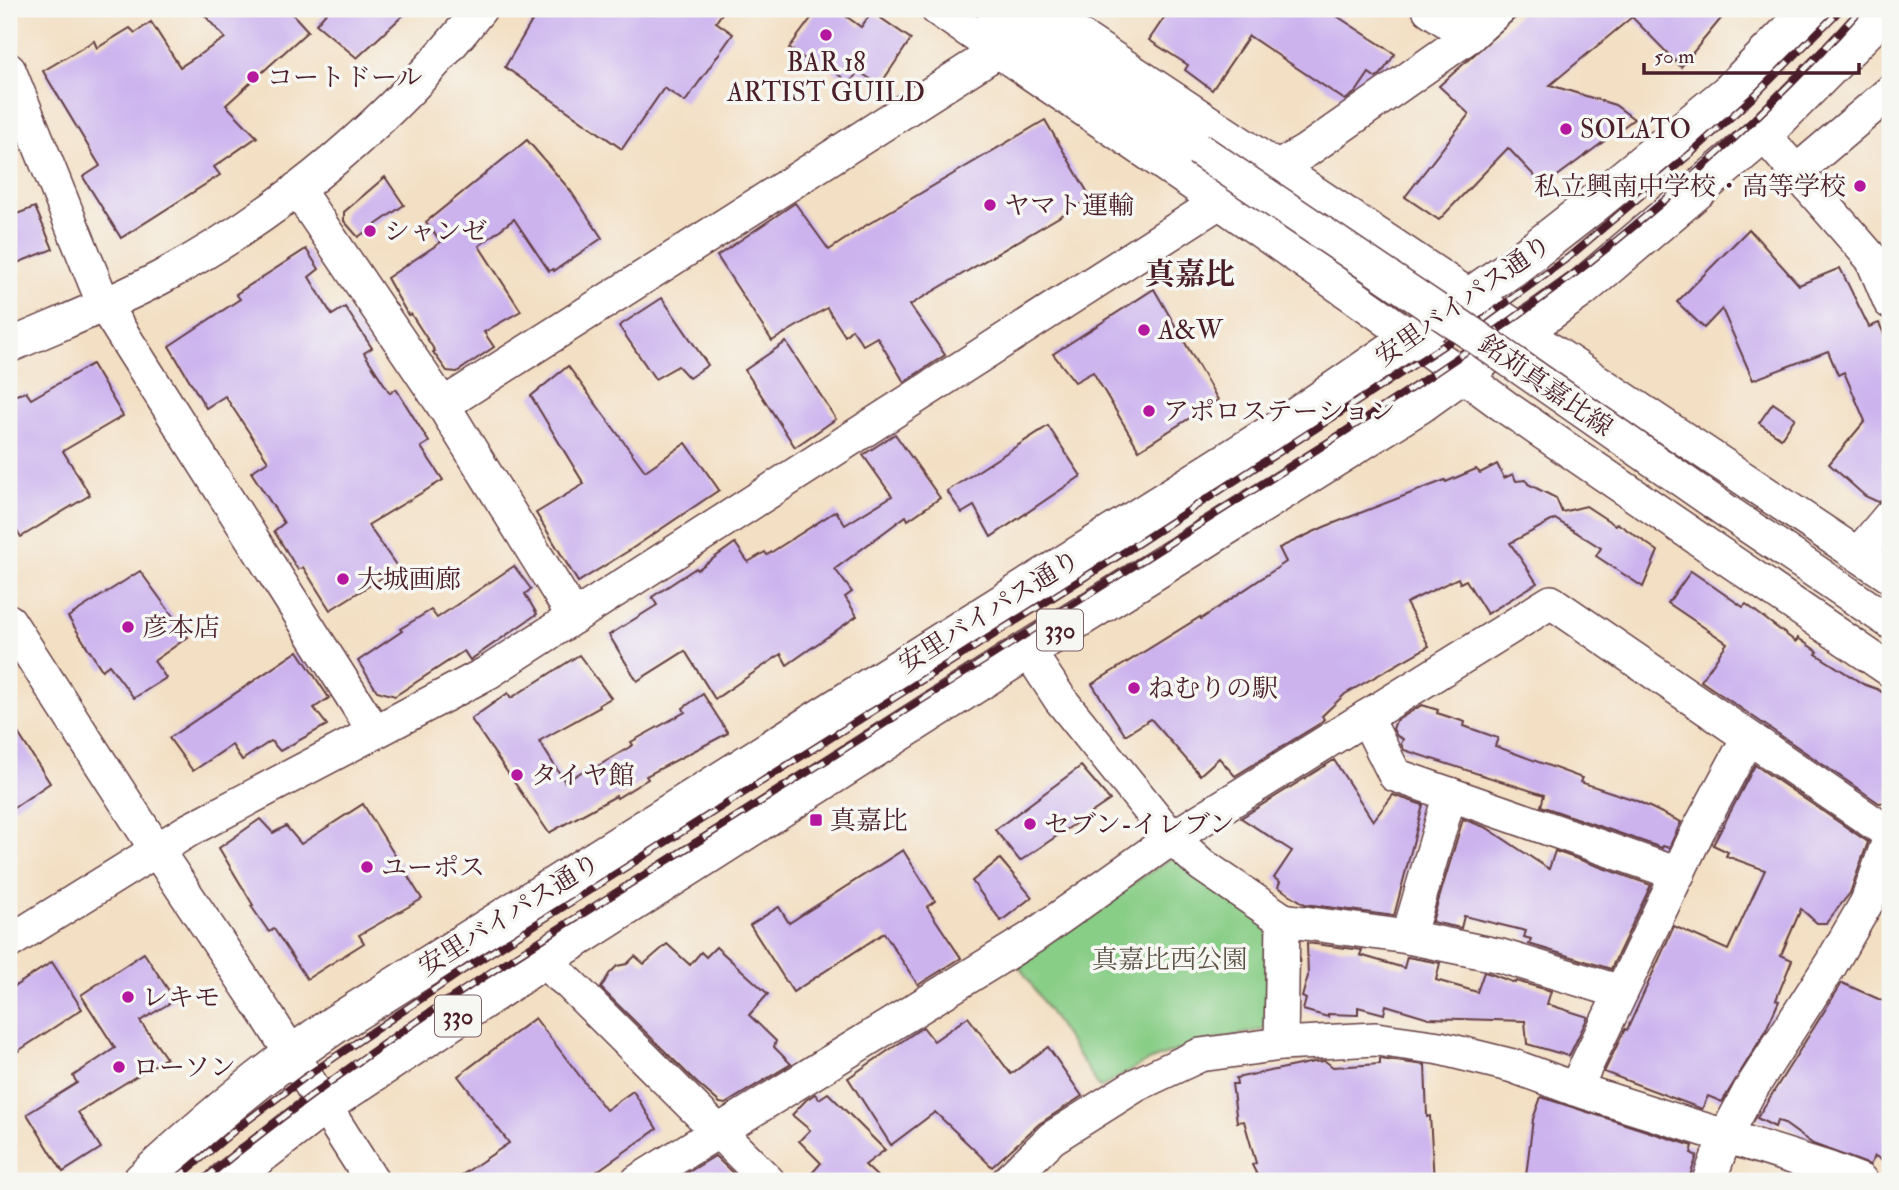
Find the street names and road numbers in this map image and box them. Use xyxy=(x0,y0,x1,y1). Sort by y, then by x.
street label: 安里バイパス通り xyxy=(1369,228,1558,373)
street label: 銘苅真嘉比線 xyxy=(1472,328,1619,444)
street label: 安里バイパス通り xyxy=(893,543,1086,680)
road number: 330 xyxy=(1037,610,1083,650)
street label: 安里バイパス通り xyxy=(413,846,606,983)
road number: 330 xyxy=(435,996,481,1036)

